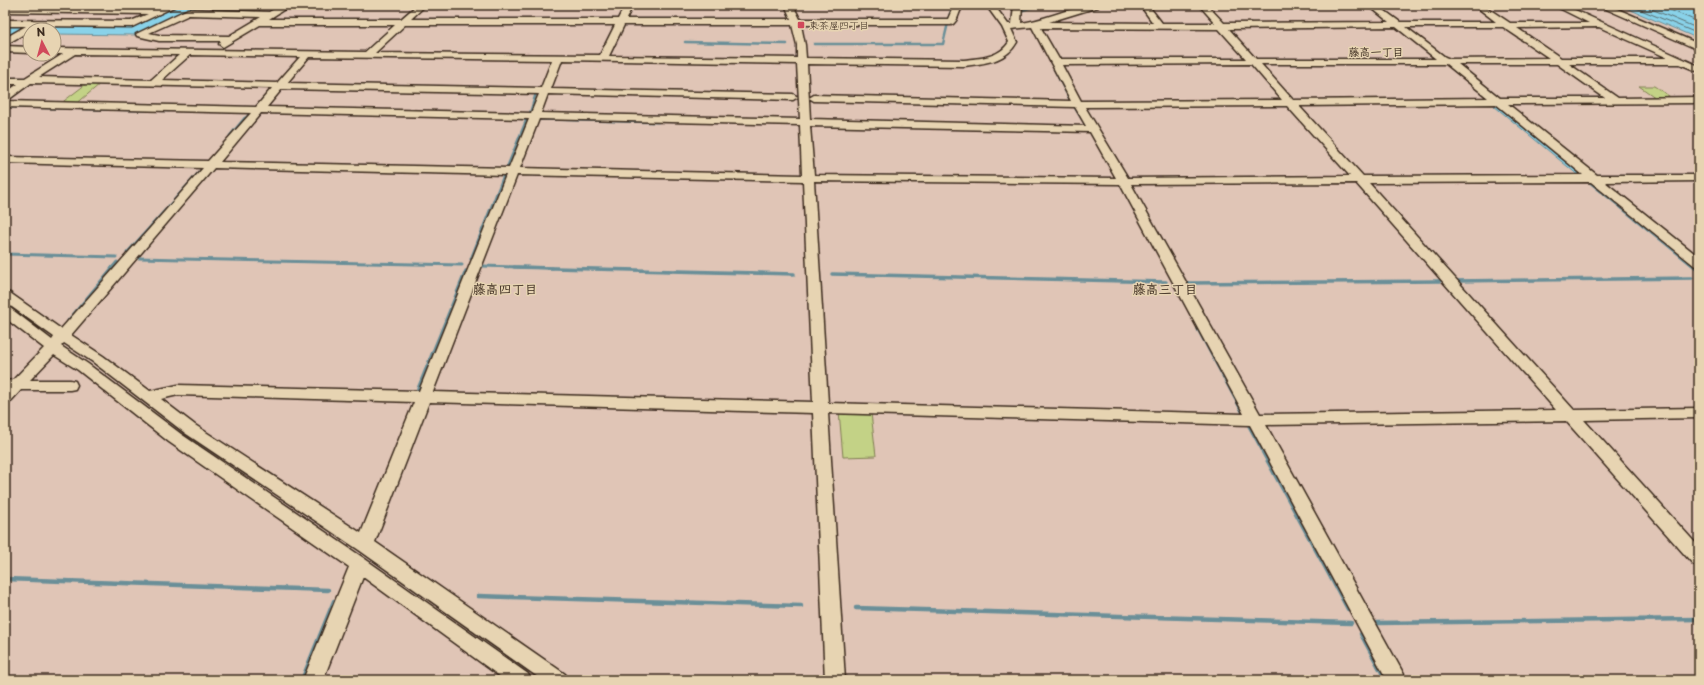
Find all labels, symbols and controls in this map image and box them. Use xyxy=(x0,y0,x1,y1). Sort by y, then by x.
place label: 東茶屋四丁目 xyxy=(809,17,869,32)
marker: 東茶屋四丁目 xyxy=(796,20,806,30)
north arrow xyxy=(22,22,62,62)
text: N xyxy=(36,23,46,40)
district label: 藤高一丁目 xyxy=(1349,43,1404,60)
district label: 藤高四丁目 xyxy=(472,279,538,298)
district label: 藤高三丁目 xyxy=(1132,279,1198,298)

